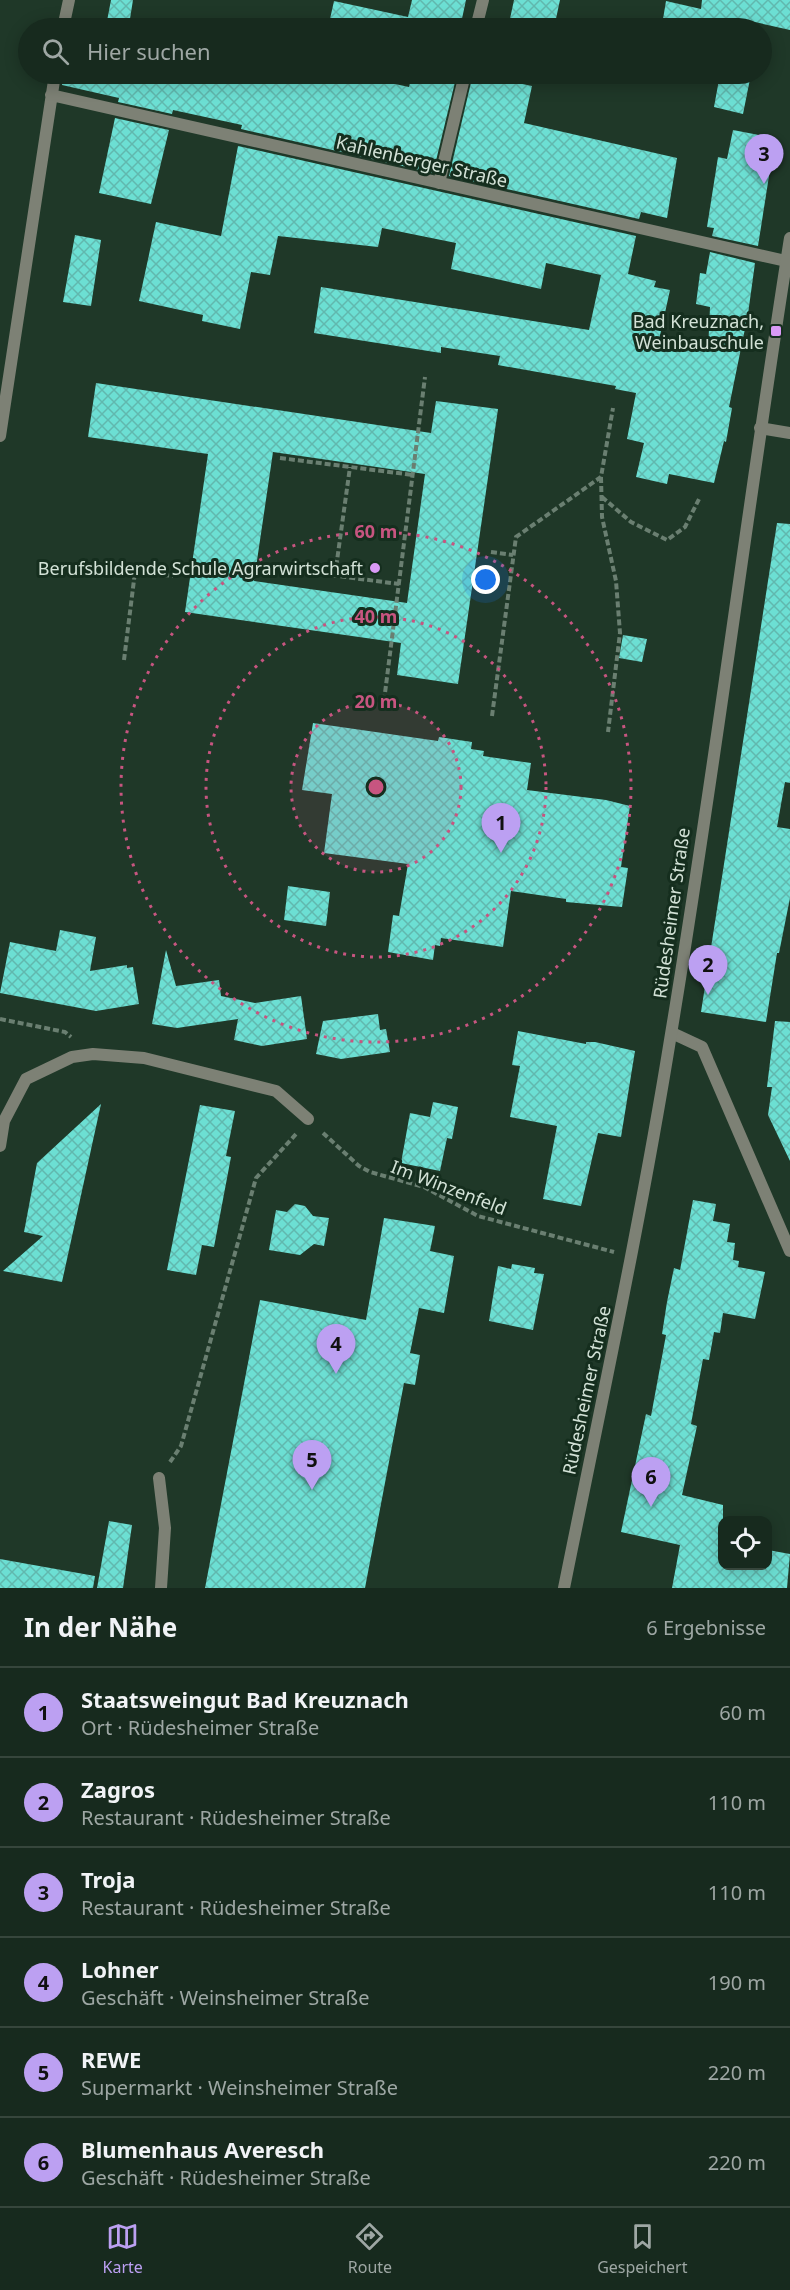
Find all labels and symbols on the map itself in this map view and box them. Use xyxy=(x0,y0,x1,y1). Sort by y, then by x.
street label: Kahlenberger Straße xyxy=(334,130,510,192)
pin: 3 xyxy=(744,134,783,184)
place label: Bad Kreuznach, Weinbauschule xyxy=(633,309,764,354)
marker: Bad Kreuznach, Weinbauschule xyxy=(769,324,783,338)
text: 60 m xyxy=(355,519,397,543)
place label: Berufsbildende Schule Agrarwirtschaft xyxy=(38,556,363,580)
marker: Berufsbildende Schule Agrarwirtschaft xyxy=(368,561,382,575)
your location xyxy=(471,565,500,594)
text: 40 m xyxy=(355,604,397,628)
text: 20 m xyxy=(355,689,397,713)
centre of rings xyxy=(366,777,386,797)
pin: 1 xyxy=(482,804,520,853)
street label: Rüdesheimer Straße xyxy=(647,826,695,1000)
pin: 2 xyxy=(688,946,728,995)
street label: Im Winzenfeld xyxy=(388,1154,510,1220)
street label: Rüdesheimer Straße xyxy=(556,1303,616,1477)
pin: 4 xyxy=(316,1324,356,1374)
pin: 5 xyxy=(292,1440,332,1490)
pin: 6 xyxy=(632,1458,670,1507)

